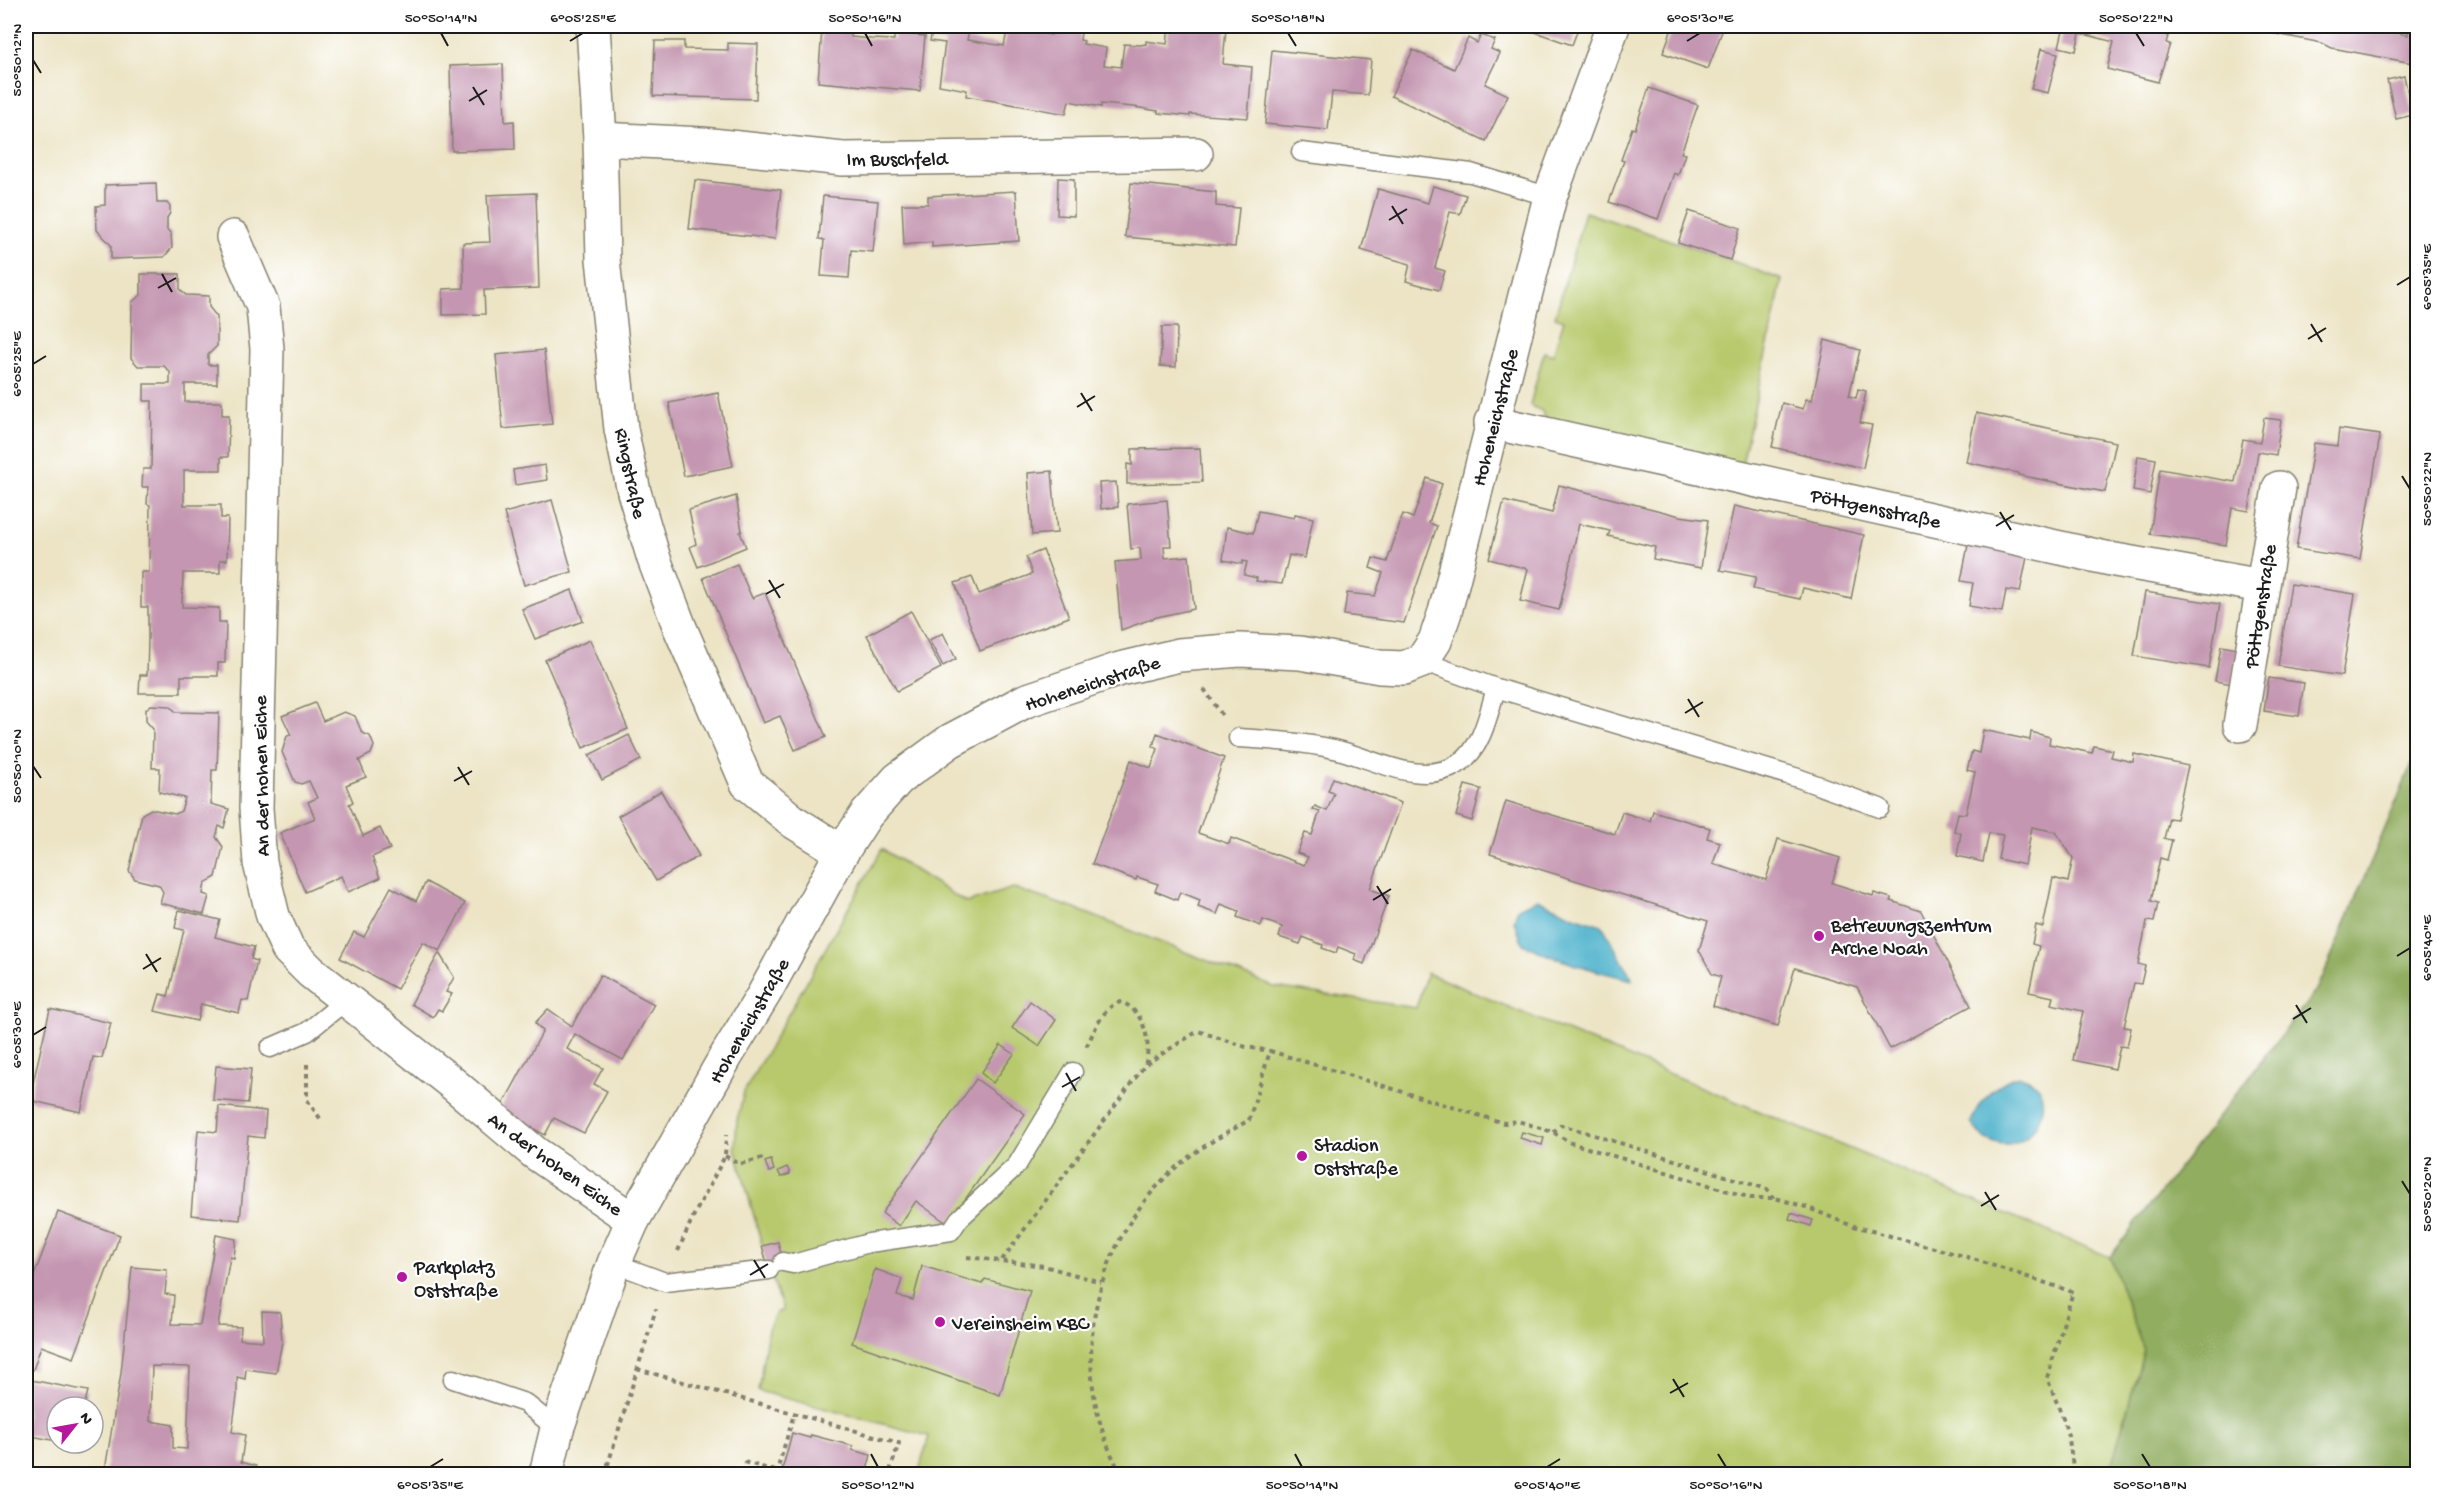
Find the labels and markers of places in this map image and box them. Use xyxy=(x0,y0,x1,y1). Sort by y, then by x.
place label: Betreuungszentrum Arche Noah xyxy=(1830,916,1992,962)
marker: Betreuungszentrum Arche Noah xyxy=(1812,929,1826,943)
place label: Stadion Oststraße xyxy=(1314,1136,1398,1182)
marker: Stadion Oststraße xyxy=(1295,1149,1309,1163)
place label: Parkplatz Oststraße xyxy=(413,1258,498,1304)
marker: Parkplatz Oststraße xyxy=(395,1270,409,1284)
place label: Vereinsheim KBC xyxy=(951,1314,1090,1337)
marker: Vereinsheim KBC xyxy=(933,1315,947,1329)

